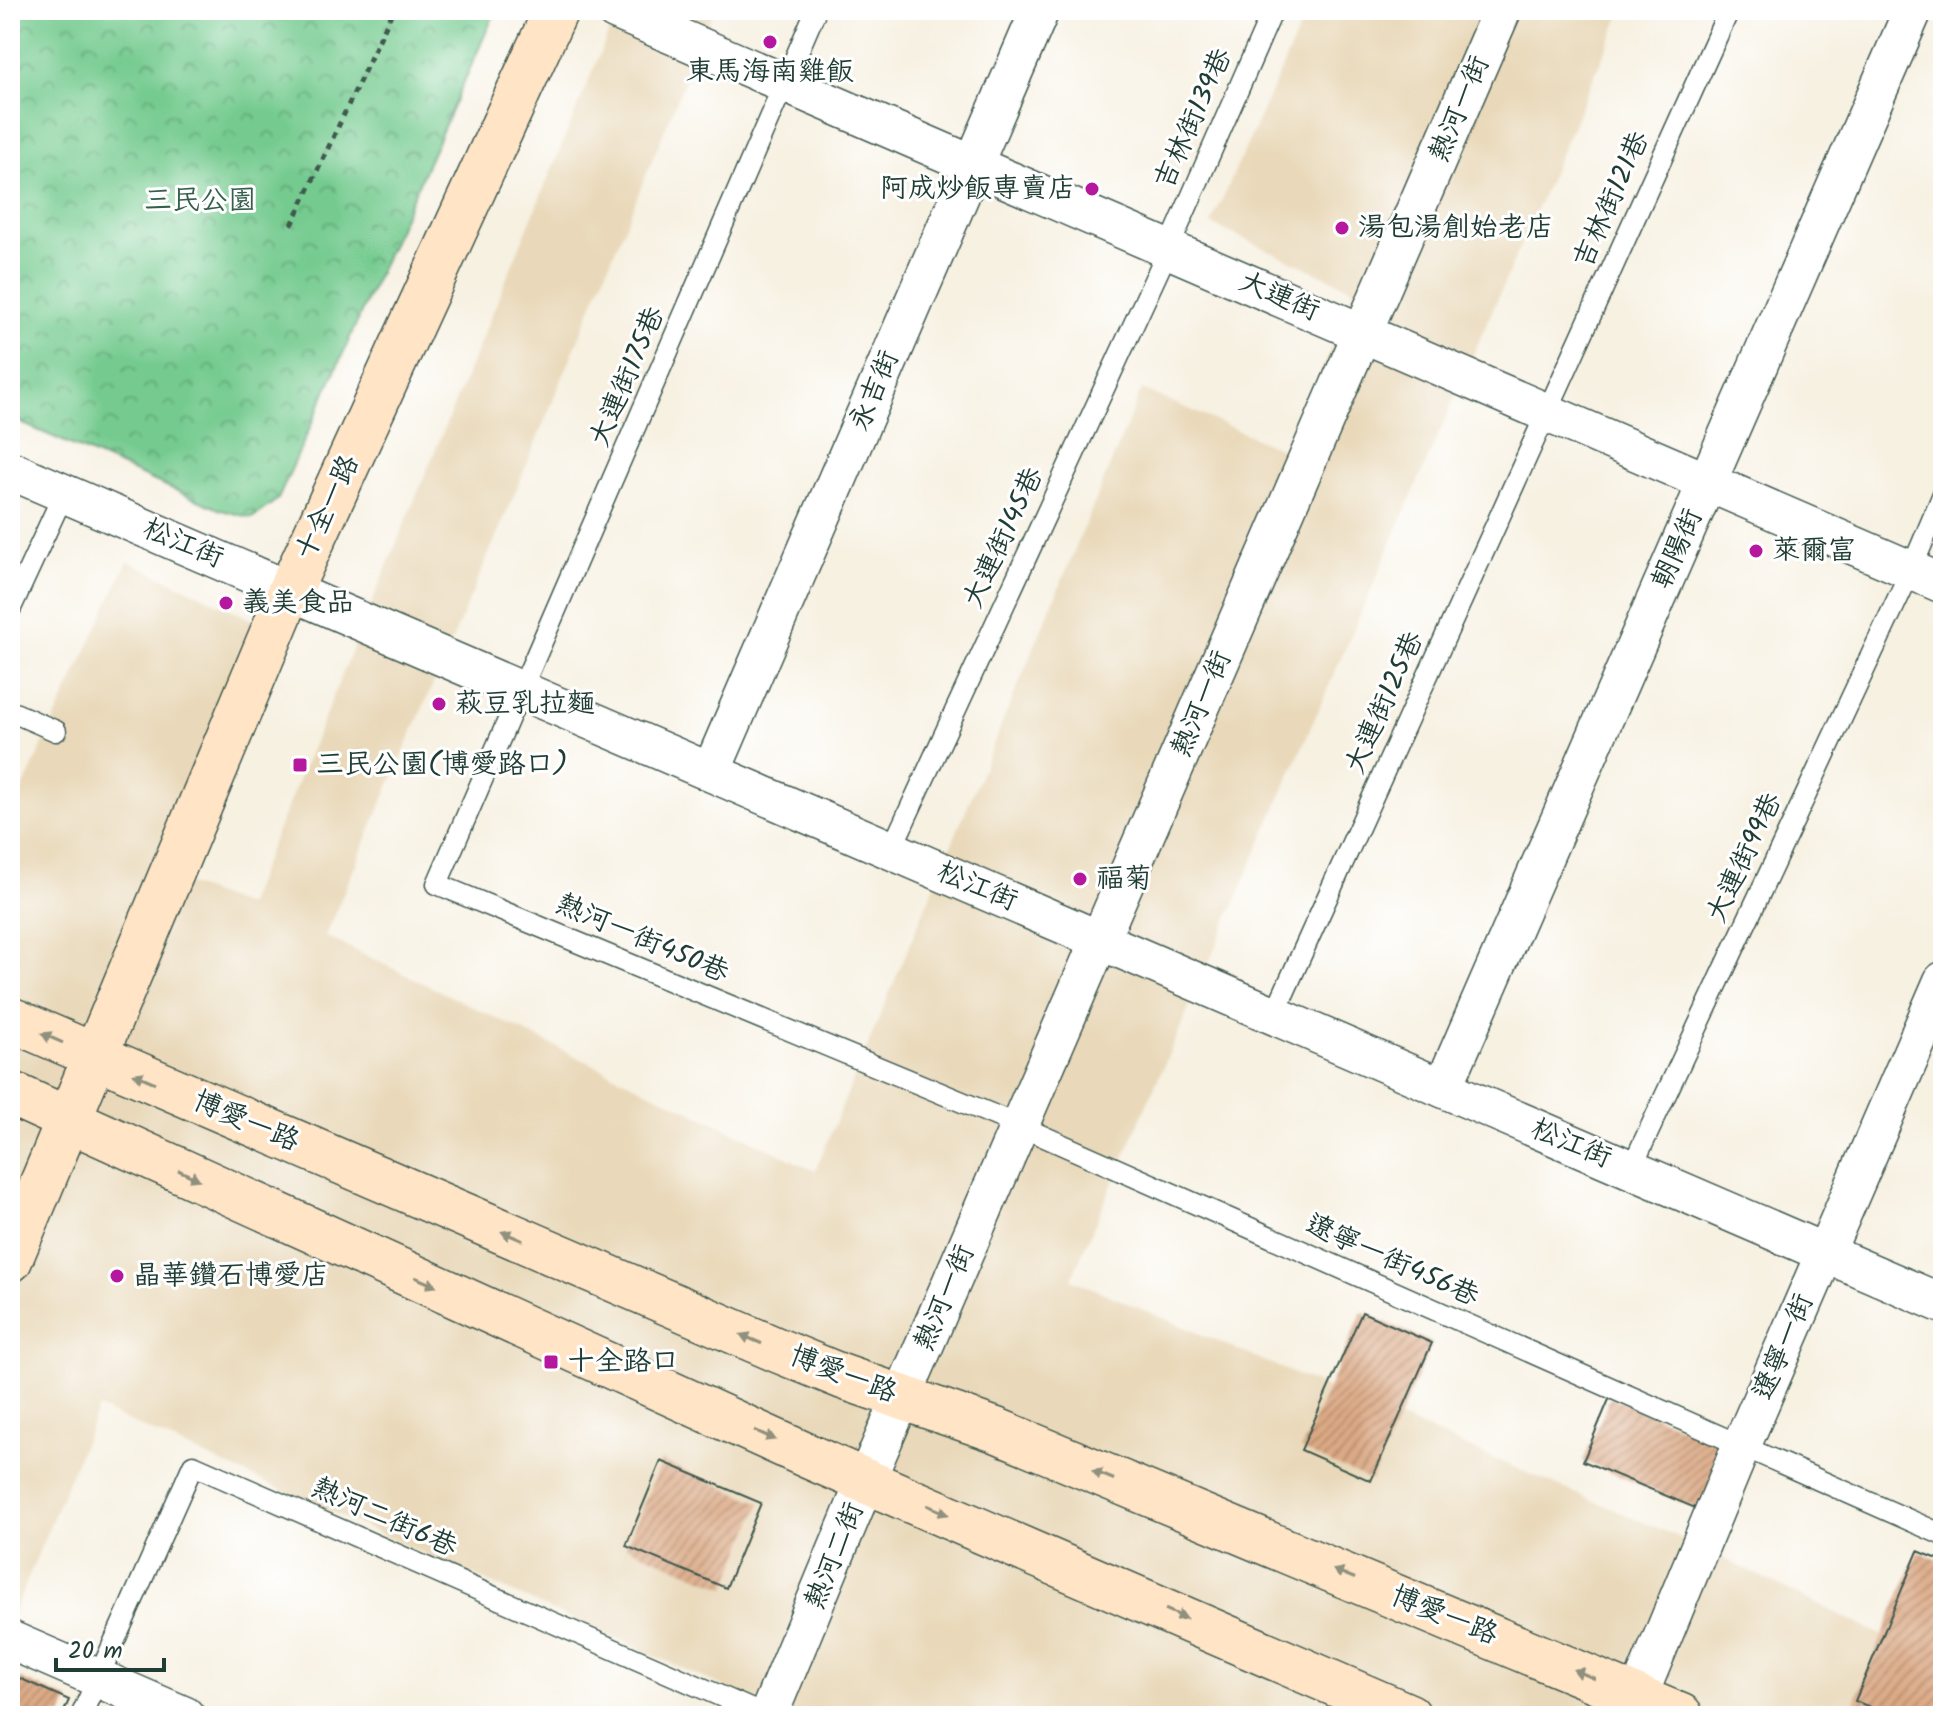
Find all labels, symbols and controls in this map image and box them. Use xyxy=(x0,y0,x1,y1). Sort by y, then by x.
marker: 東馬海南雞飯 xyxy=(761,33,779,51)
street label: 吉林街139巷 xyxy=(1143,40,1246,197)
street label: 熱河一街 xyxy=(1417,49,1503,169)
place label: 東馬海南雞飯 xyxy=(686,50,854,95)
street label: 吉林街121巷 xyxy=(1562,123,1663,276)
place label: 阿成炒飯専賣店 xyxy=(880,167,1076,212)
park label: 三民公園 xyxy=(144,179,256,224)
marker: 阿成炒飯専賣店 xyxy=(1083,180,1101,198)
place label: 湯包湯創始老店 xyxy=(1358,206,1554,251)
marker: 湯包湯創始老店 xyxy=(1333,219,1351,237)
street label: 大連街 xyxy=(1232,260,1326,334)
street label: 大連街175巷 xyxy=(578,299,678,454)
street label: 永吉街 xyxy=(838,344,912,438)
street label: 十全一路 xyxy=(284,448,372,568)
street label: 大連街145巷 xyxy=(952,459,1057,616)
street label: 朝陽街 xyxy=(1640,501,1716,597)
street label: 松江街 xyxy=(136,507,230,581)
place label: 萊爾富 xyxy=(1772,529,1856,574)
marker: 萊爾富 xyxy=(1747,542,1765,560)
place label: 義美食品 xyxy=(242,581,354,626)
marker: 義美食品 xyxy=(217,594,235,612)
street label: 大連街125巷 xyxy=(1334,623,1437,782)
street label: 熱河一街 xyxy=(1159,644,1245,764)
place label: 萩豆乳拉麵 xyxy=(455,682,595,727)
marker: 萩豆乳拉麵 xyxy=(430,695,448,713)
place label: 三民公園(博愛路口) xyxy=(316,743,568,788)
marker: 三民公園(博愛路口) xyxy=(291,756,309,774)
street label: 大連街99巷 xyxy=(1695,784,1795,931)
street label: 松江街 xyxy=(930,850,1024,924)
place label: 福菊 xyxy=(1096,857,1152,902)
marker: 福菊 xyxy=(1071,870,1089,888)
street label: 熱河一街450巷 xyxy=(548,882,737,996)
one-way arrow xyxy=(40,1032,64,1045)
one-way arrow xyxy=(132,1072,156,1085)
street label: 博愛一路 xyxy=(186,1079,306,1165)
street label: 松江街 xyxy=(1524,1107,1618,1181)
one-way arrow xyxy=(178,1168,201,1181)
street label: 遼寧一街456巷 xyxy=(1298,1203,1487,1320)
one-way arrow xyxy=(500,1230,524,1243)
street label: 熱河一街 xyxy=(902,1238,988,1358)
place label: 晶華鑽石博愛店 xyxy=(133,1254,329,1299)
marker: 晶華鑽石博愛店 xyxy=(108,1267,126,1285)
one-way arrow xyxy=(414,1275,438,1289)
street label: 遼寧一街 xyxy=(1741,1287,1827,1407)
one-way arrow xyxy=(739,1332,763,1345)
street label: 博愛一路 xyxy=(783,1334,903,1416)
place label: 十全路口 xyxy=(567,1340,679,1385)
marker: 十全路口 xyxy=(542,1353,560,1371)
one-way arrow xyxy=(753,1429,777,1442)
street label: 熱河二街6巷 xyxy=(304,1466,465,1571)
one-way arrow xyxy=(1091,1468,1115,1481)
street label: 熱河二街 xyxy=(793,1496,877,1616)
one-way arrow xyxy=(926,1504,949,1517)
one-way arrow xyxy=(1332,1568,1356,1581)
street label: 博愛一路 xyxy=(1384,1574,1504,1658)
one-way arrow xyxy=(1164,1608,1188,1621)
scale bar xyxy=(56,1622,164,1672)
text: 20 m xyxy=(68,1632,123,1671)
one-way arrow xyxy=(1572,1667,1596,1680)

